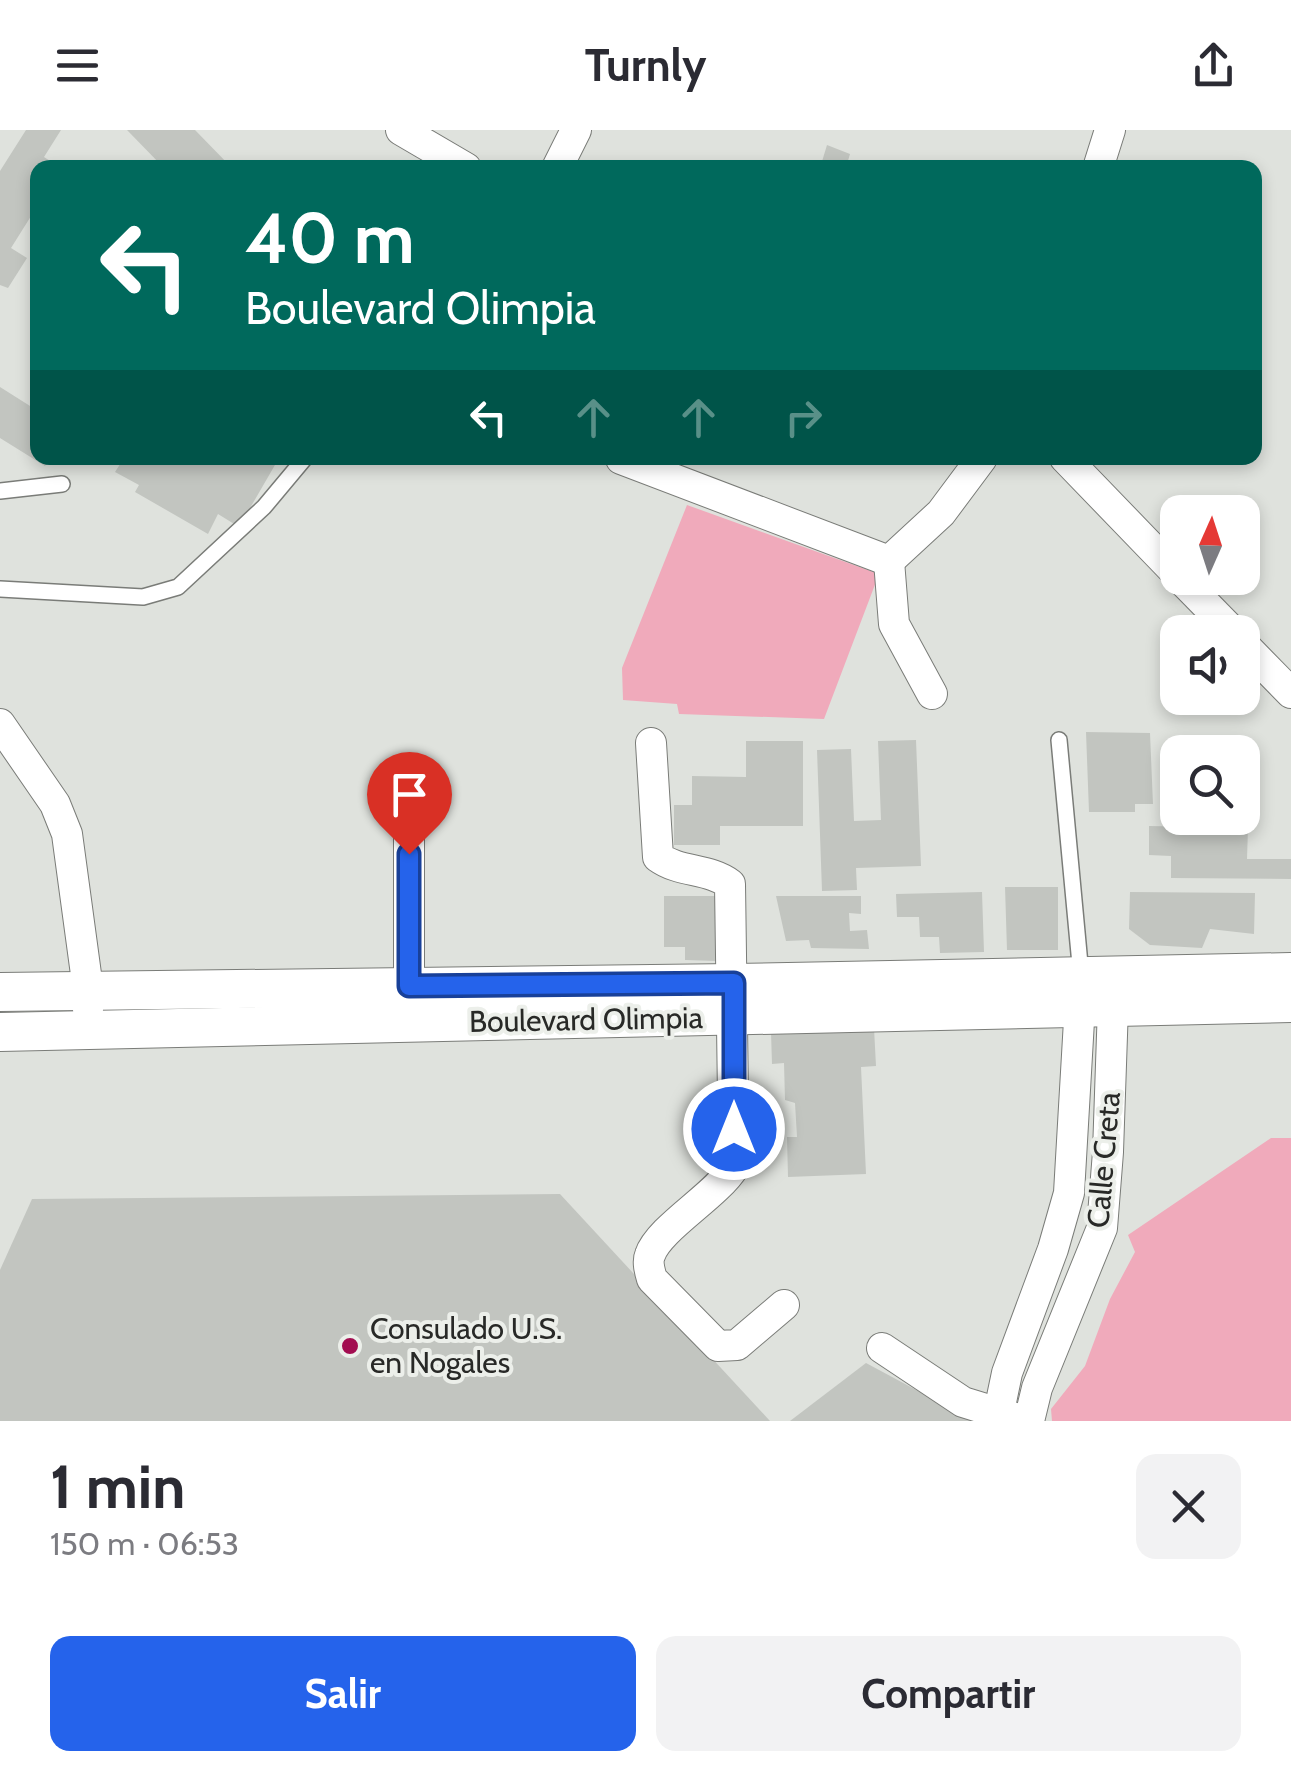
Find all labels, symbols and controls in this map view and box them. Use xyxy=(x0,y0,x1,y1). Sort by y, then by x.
icon: menu xyxy=(50,38,105,93)
text: Turnly xyxy=(585,38,706,92)
icon: share xyxy=(1186,38,1241,93)
text: 40 m xyxy=(245,195,414,281)
icon: left xyxy=(80,200,210,330)
text: Boulevard Olimpia xyxy=(245,281,596,335)
icon: left xyxy=(461,390,516,445)
icon: ahead xyxy=(566,390,621,445)
icon: ahead xyxy=(671,390,726,445)
icon: right xyxy=(776,390,831,445)
north arrow xyxy=(1160,495,1260,595)
map controls xyxy=(1160,495,1260,835)
button: sound xyxy=(1160,615,1260,715)
button: search xyxy=(1160,735,1260,835)
pin xyxy=(367,752,452,855)
icon: arrive xyxy=(382,767,437,822)
street label: Boulevard Olimpia xyxy=(469,999,704,1040)
position arrow xyxy=(682,1077,786,1181)
street label: Calle Creta xyxy=(1079,1090,1128,1229)
place label: Consulado U.S. en Nogales xyxy=(370,1310,562,1381)
marker: Consulado U.S. en Nogales xyxy=(339,1335,361,1357)
text: 1 min xyxy=(50,1450,185,1523)
button: close xyxy=(1136,1454,1241,1559)
text: 150 m · 06:53 xyxy=(50,1524,239,1563)
button: Salir xyxy=(50,1636,636,1751)
button: Compartir xyxy=(656,1636,1241,1751)

